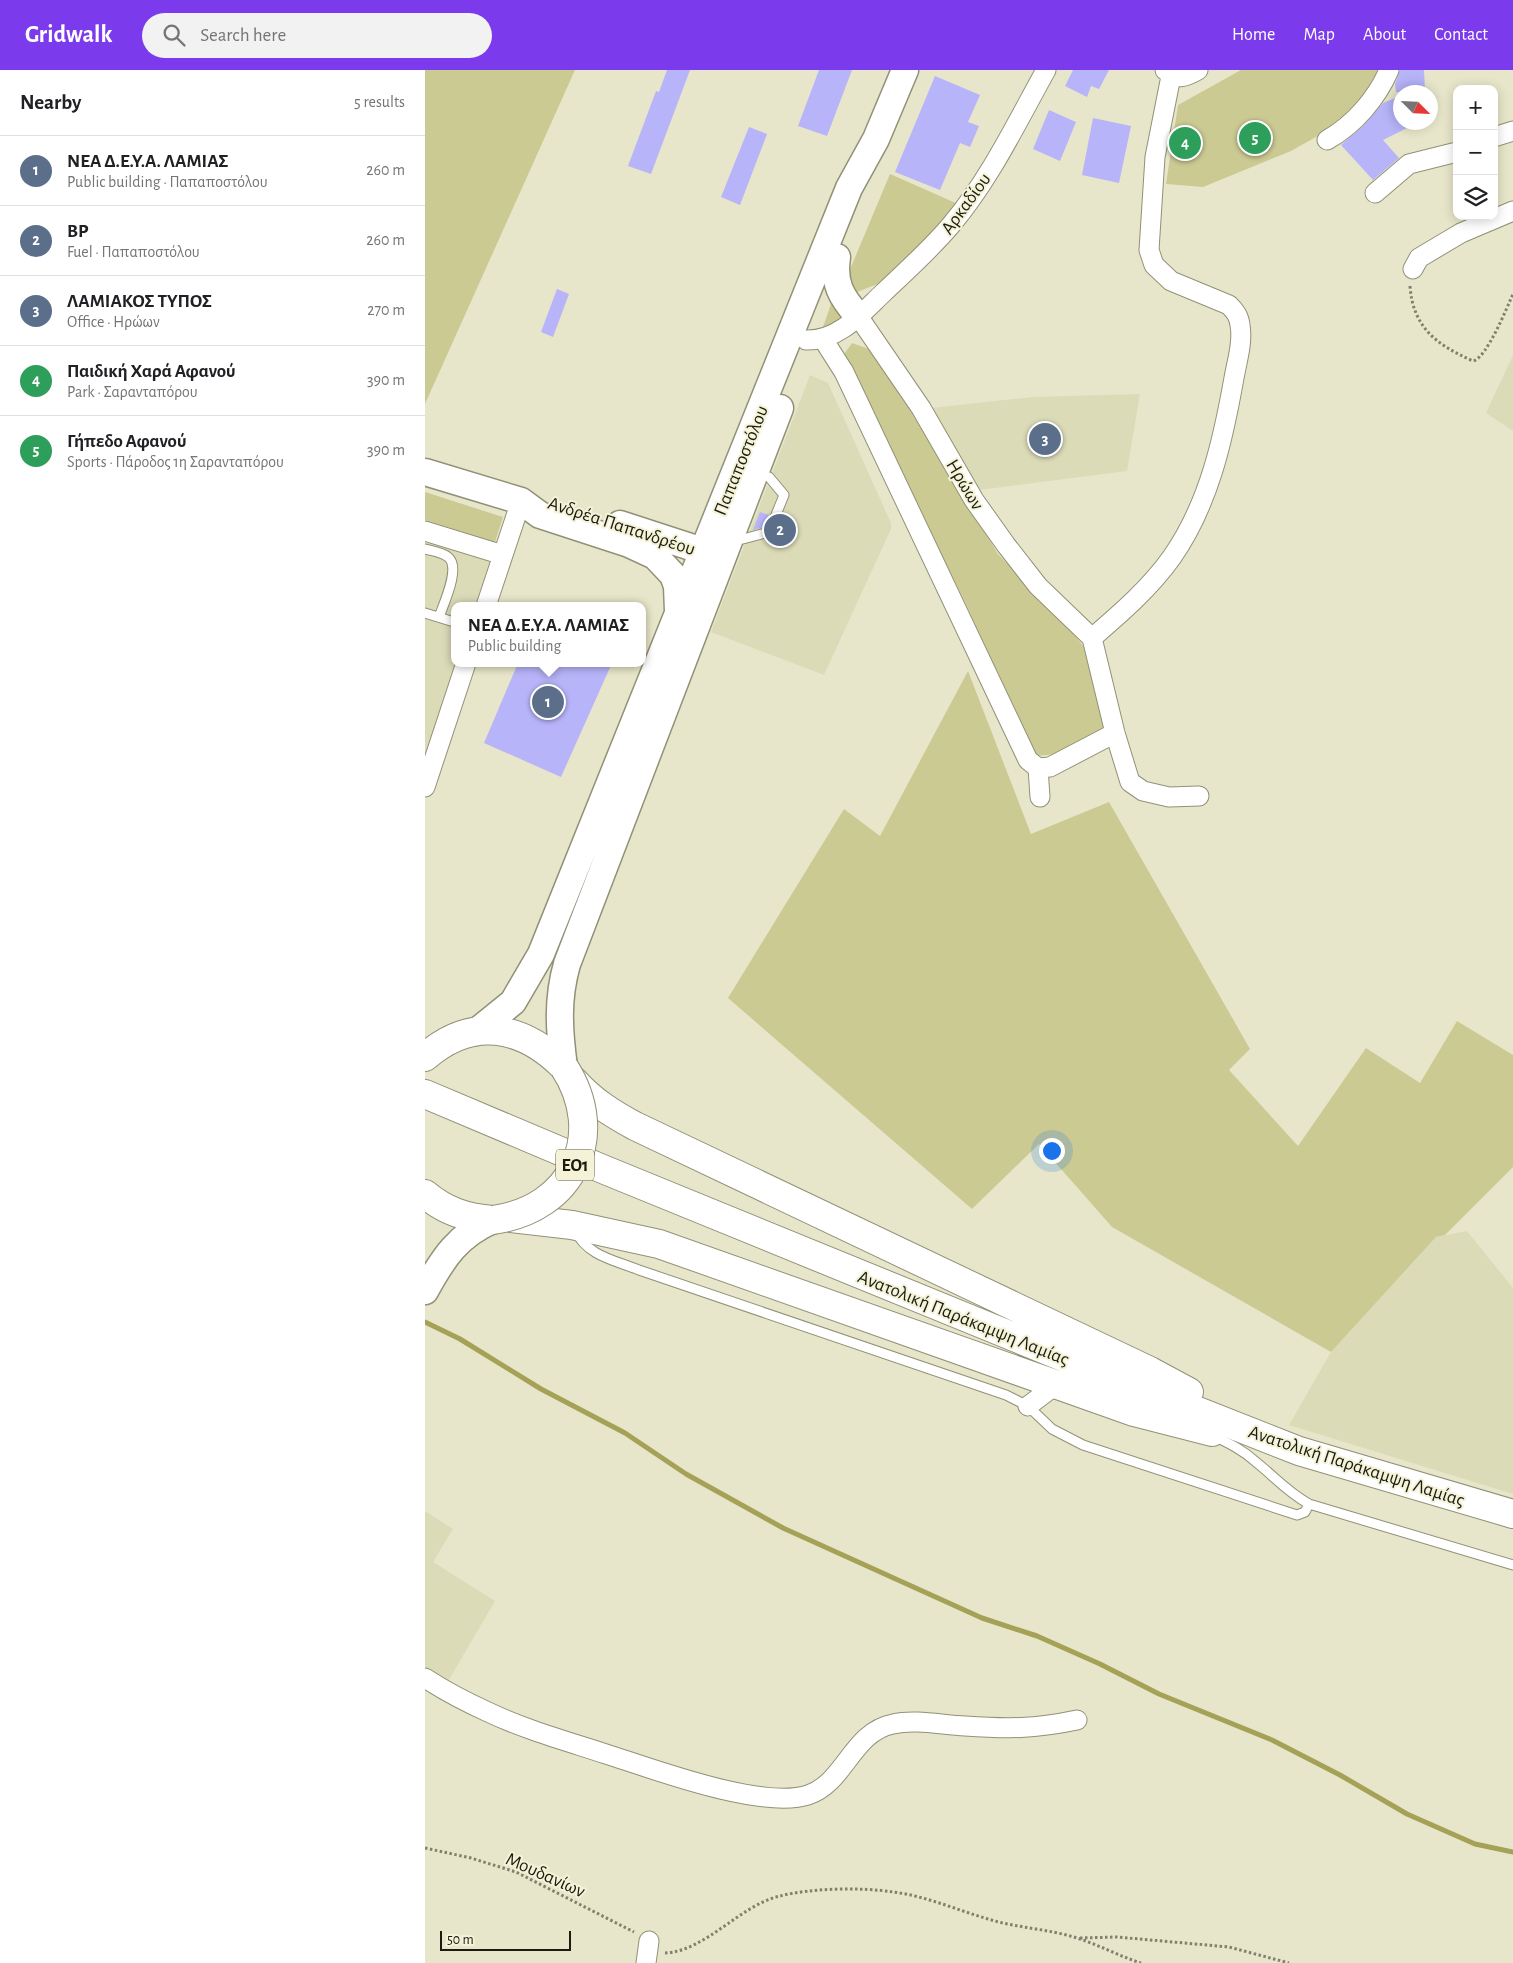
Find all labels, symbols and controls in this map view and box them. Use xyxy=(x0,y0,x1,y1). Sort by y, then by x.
search box xyxy=(142,13,492,58)
icon: search xyxy=(160,21,188,49)
text: Gridwalk xyxy=(25,23,112,47)
text: Search here xyxy=(200,26,286,45)
text: Home xyxy=(1232,26,1275,44)
text: Map xyxy=(1303,26,1335,44)
text: About xyxy=(1363,26,1406,44)
text: Contact xyxy=(1434,26,1488,44)
north arrow xyxy=(1393,85,1438,130)
map controls xyxy=(1453,85,1498,220)
button: + xyxy=(1453,85,1498,130)
text: Nearby xyxy=(20,92,81,113)
text: 5 results xyxy=(354,94,405,110)
pin: 5 xyxy=(1239,119,1271,157)
pin: 4 xyxy=(1169,124,1201,162)
button: − xyxy=(1453,130,1498,175)
text: ΝΕΑ Δ.Ε.Υ.Α. ΛΑΜΙΑΣ xyxy=(67,152,229,171)
text: 1 xyxy=(33,162,39,178)
text: 260 m xyxy=(366,162,405,178)
street label: Αρκαδίου xyxy=(938,170,995,238)
text: Public building · Παπαποστόλου xyxy=(67,174,268,190)
button: layers xyxy=(1453,175,1498,220)
text: BP xyxy=(67,222,89,241)
text: 2 xyxy=(32,232,40,248)
text: 260 m xyxy=(366,232,405,248)
text: Fuel · Παπαποστόλου xyxy=(67,244,200,260)
text: ΛΑΜΙΑΚΟΣ ΤΥΠΟΣ xyxy=(67,292,212,311)
text: 3 xyxy=(33,302,39,318)
text: 270 m xyxy=(367,302,405,318)
text: Office · Ηρώων xyxy=(67,314,160,330)
text: Παιδική Χαρά Αφανού xyxy=(67,362,236,381)
text: 4 xyxy=(32,372,40,388)
text: 390 m xyxy=(367,372,405,388)
text: Park · Σαρανταπόρου xyxy=(67,384,198,400)
street label: Παπαποστόλου xyxy=(711,403,772,518)
pin: 3 xyxy=(1029,420,1061,458)
text: Γήπεδο Αφανού xyxy=(67,432,186,451)
text: 5 xyxy=(33,442,39,458)
text: 390 m xyxy=(367,442,405,458)
text: Sports · Πάροδος 1η Σαρανταπόρου xyxy=(67,454,284,470)
street label: Ηρώων xyxy=(942,456,987,513)
street label: Ανδρέα Παπανδρέου xyxy=(546,494,697,559)
pin: 2 xyxy=(764,511,796,549)
popup xyxy=(451,602,646,667)
text: ΝΕΑ Δ.Ε.Υ.Α. ΛΑΜΙΑΣ xyxy=(468,616,629,635)
text: Public building xyxy=(468,638,561,654)
pin: 1 xyxy=(532,683,564,721)
your location xyxy=(1039,1138,1065,1164)
road number: ΕΟ1 xyxy=(556,1150,594,1180)
street label: Ανατολική Παράκαμψη Λαμίας xyxy=(855,1267,1072,1370)
street label: Ανατολική Παράκαμψη Λαμίας xyxy=(1246,1422,1467,1510)
street label: Μουδανίων xyxy=(503,1849,588,1901)
scale bar xyxy=(440,1928,571,1951)
text: 50 m xyxy=(447,1933,474,1947)

